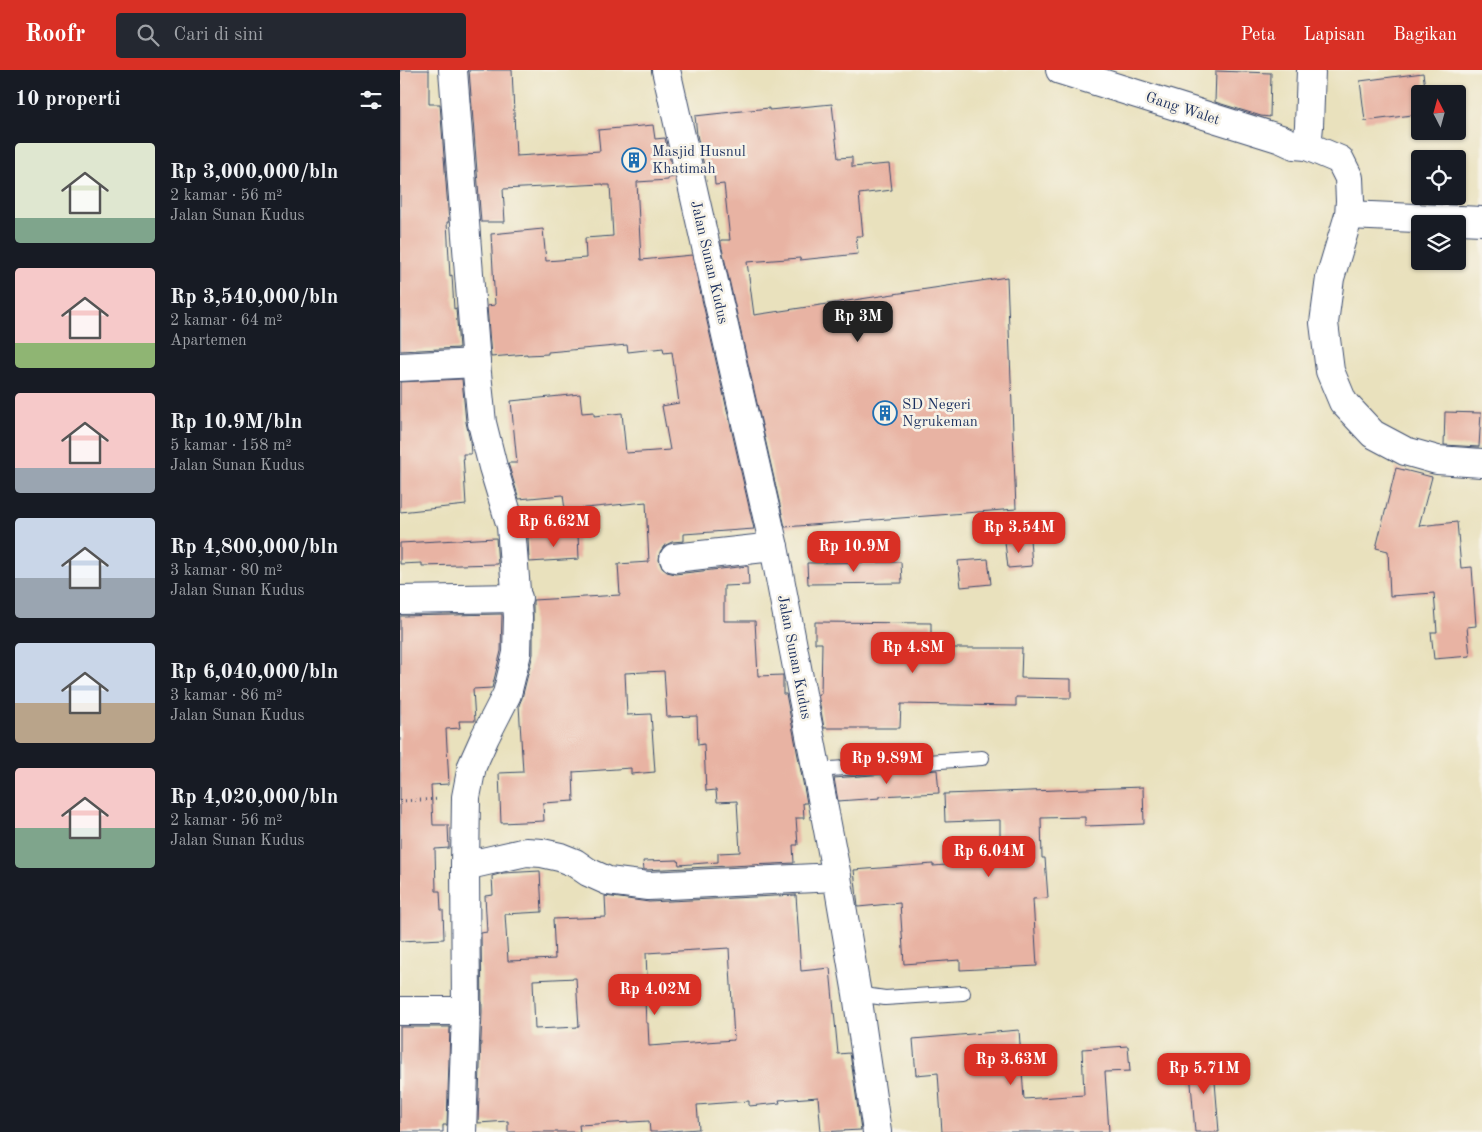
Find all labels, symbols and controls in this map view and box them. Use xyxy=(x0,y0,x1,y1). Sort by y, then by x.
search box xyxy=(116,13,466,58)
icon: search xyxy=(134,21,162,49)
text: Roofr xyxy=(25,23,86,47)
text: Cari di sini xyxy=(174,26,263,45)
text: Peta xyxy=(1241,26,1276,44)
text: Lapisan xyxy=(1304,26,1365,44)
text: Bagikan xyxy=(1393,26,1457,44)
north arrow xyxy=(1411,85,1466,140)
map controls xyxy=(1411,85,1466,270)
icon: filters xyxy=(357,86,385,114)
text: 10 properti xyxy=(15,89,121,110)
street label: Gang Walet xyxy=(1144,90,1221,128)
place label: Masjid Husnul Khatimah xyxy=(652,145,746,177)
building icon: Masjid Husnul Khatimah xyxy=(621,147,647,173)
button: locate xyxy=(1411,150,1466,205)
text: Rp 3,000,000/bln xyxy=(170,162,338,183)
icon: home xyxy=(55,163,115,223)
text: 2 kamar · 56 m² xyxy=(170,188,282,204)
street label: Jalan Sunan Kudus xyxy=(687,199,730,325)
text: Jalan Sunan Kudus xyxy=(170,208,305,224)
button: layers xyxy=(1411,215,1466,270)
text: Rp 3,540,000/bln xyxy=(170,287,338,308)
icon: home xyxy=(55,288,115,348)
pin: Rp 3M xyxy=(823,300,893,343)
text: Rp 3M xyxy=(834,309,882,325)
text: 2 kamar · 64 m² xyxy=(170,313,282,329)
text: Apartemen xyxy=(170,333,247,349)
place label: SD Negeri Ngrukeman xyxy=(902,398,978,430)
building icon: SD Negeri Ngrukeman xyxy=(872,400,898,426)
text: Rp 10.9M/bln xyxy=(170,412,302,433)
icon: home xyxy=(55,413,115,473)
text: 5 kamar · 158 m² xyxy=(170,438,292,454)
text: Jalan Sunan Kudus xyxy=(170,458,305,474)
pin: Rp 6.62M xyxy=(502,506,606,548)
pin: Rp 3.54M xyxy=(967,512,1071,554)
text: Rp 6.62M xyxy=(518,514,590,530)
text: Rp 3.54M xyxy=(983,520,1055,536)
pin: Rp 10.9M xyxy=(802,530,906,573)
text: Rp 4,800,000/bln xyxy=(170,537,338,558)
icon: home xyxy=(55,538,115,598)
text: Rp 10.9M xyxy=(818,539,890,555)
text: 3 kamar · 80 m² xyxy=(170,563,282,579)
text: Jalan Sunan Kudus xyxy=(170,583,305,599)
street label: Jalan Sunan Kudus xyxy=(774,594,813,721)
pin: Rp 4.8M xyxy=(867,632,959,674)
text: Rp 4.8M xyxy=(882,640,944,656)
text: Rp 6,040,000/bln xyxy=(170,662,338,683)
icon: home xyxy=(55,663,115,723)
text: 3 kamar · 86 m² xyxy=(170,688,282,704)
text: Jalan Sunan Kudus xyxy=(170,708,305,724)
pin: Rp 9.89M xyxy=(835,742,939,785)
text: Rp 9.89M xyxy=(851,751,923,767)
text: Rp 4,020,000/bln xyxy=(170,787,338,808)
icon: home xyxy=(55,788,115,848)
text: 2 kamar · 56 m² xyxy=(170,813,282,829)
text: Jalan Sunan Kudus xyxy=(170,833,305,849)
pin: Rp 6.04M xyxy=(937,836,1041,878)
text: Rp 6.04M xyxy=(953,844,1025,860)
pin: Rp 4.02M xyxy=(603,974,707,1016)
text: Rp 4.02M xyxy=(619,982,691,998)
pin: Rp 3.63M xyxy=(959,1044,1063,1086)
text: Rp 3.63M xyxy=(975,1052,1047,1068)
pin: Rp 5.71M xyxy=(1152,1052,1256,1095)
text: Rp 5.71M xyxy=(1168,1061,1240,1077)

